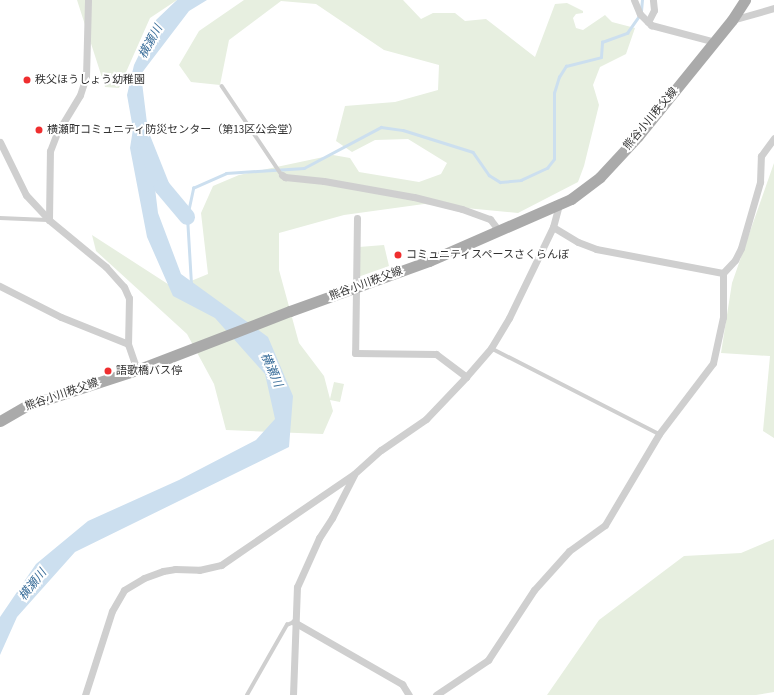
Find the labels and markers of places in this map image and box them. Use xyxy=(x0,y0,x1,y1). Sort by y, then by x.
place label: 秩父ほうしょう幼稚園 xyxy=(35,73,145,87)
marker: 秩父ほうしょう幼稚園 xyxy=(22,75,32,85)
place label: 横瀬町コミュニティ防災センター（第13区公会堂） xyxy=(47,123,300,137)
marker: 横瀬町コミュニティ防災センター（第13区公会堂） xyxy=(34,125,44,135)
place label: コミュニティスペースさくらんぼ xyxy=(406,248,571,262)
marker: コミュニティスペースさくらんぼ xyxy=(393,250,403,260)
place label: 語歌橋バス停 xyxy=(116,364,182,378)
marker: 語歌橋バス停 xyxy=(103,366,113,376)

